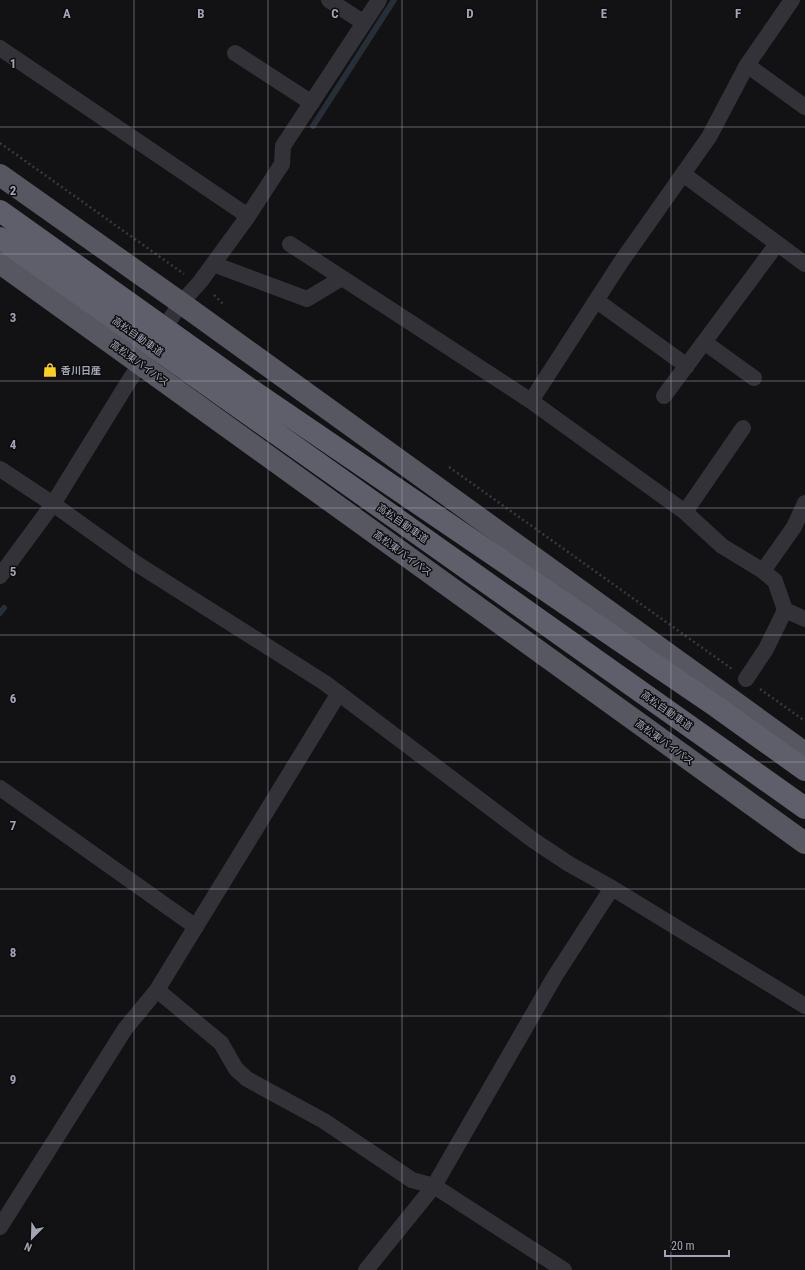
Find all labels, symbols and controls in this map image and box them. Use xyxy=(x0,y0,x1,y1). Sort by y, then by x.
text: A xyxy=(63,6,71,21)
text: B xyxy=(197,6,205,21)
text: C xyxy=(331,6,339,21)
text: D xyxy=(466,6,474,21)
text: E xyxy=(601,6,608,21)
text: F xyxy=(735,6,741,21)
text: 1 xyxy=(10,56,16,71)
text: 2 xyxy=(10,183,17,198)
text: 3 xyxy=(10,310,16,325)
street label: 高松自動車道 xyxy=(110,315,165,358)
street label: 高松東バイパス xyxy=(108,338,171,388)
shop icon: 香川日産 xyxy=(42,362,58,378)
place label: 香川日産 xyxy=(60,365,101,376)
text: 4 xyxy=(10,437,17,452)
street label: 高松自動車道 xyxy=(375,502,430,545)
street label: 高松東バイパス xyxy=(371,528,434,578)
text: 5 xyxy=(10,564,17,579)
street label: 高松自動車道 xyxy=(639,689,694,732)
text: 6 xyxy=(10,691,17,706)
street label: 高松東バイパス xyxy=(633,717,696,767)
text: 7 xyxy=(10,818,17,833)
text: 8 xyxy=(10,945,16,960)
text: 9 xyxy=(10,1072,16,1087)
north arrow xyxy=(12,1218,52,1258)
scale bar xyxy=(665,1232,729,1258)
text: N xyxy=(22,1239,34,1254)
text: 20 m xyxy=(671,1239,695,1253)

